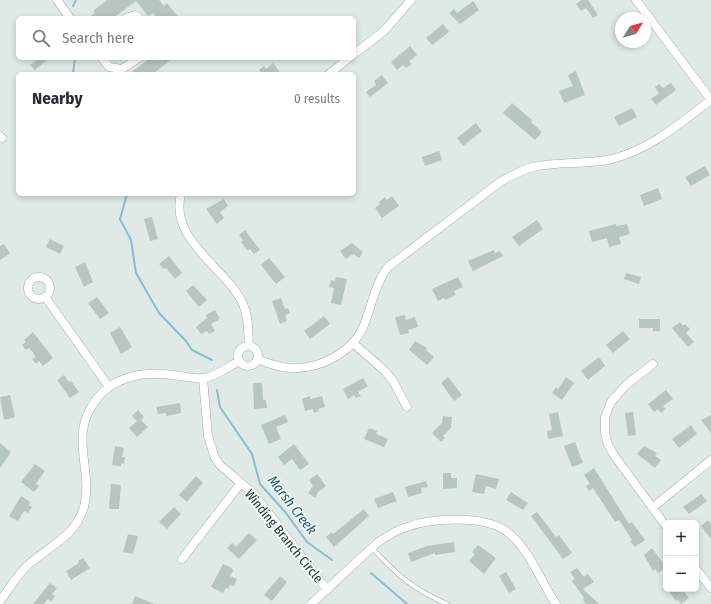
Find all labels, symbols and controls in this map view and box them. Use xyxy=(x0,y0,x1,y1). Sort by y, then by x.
north arrow xyxy=(615,12,651,48)
search box xyxy=(16,16,356,60)
icon: search xyxy=(30,27,52,49)
text: Search here xyxy=(62,29,134,47)
text: Nearby xyxy=(32,88,83,109)
text: 0 results xyxy=(294,91,340,106)
water label: Marsh Creek xyxy=(264,472,320,538)
street label: Winding Branch Circle xyxy=(242,486,326,586)
map controls xyxy=(663,520,699,592)
button: + xyxy=(663,520,699,556)
button: − xyxy=(663,556,699,592)

